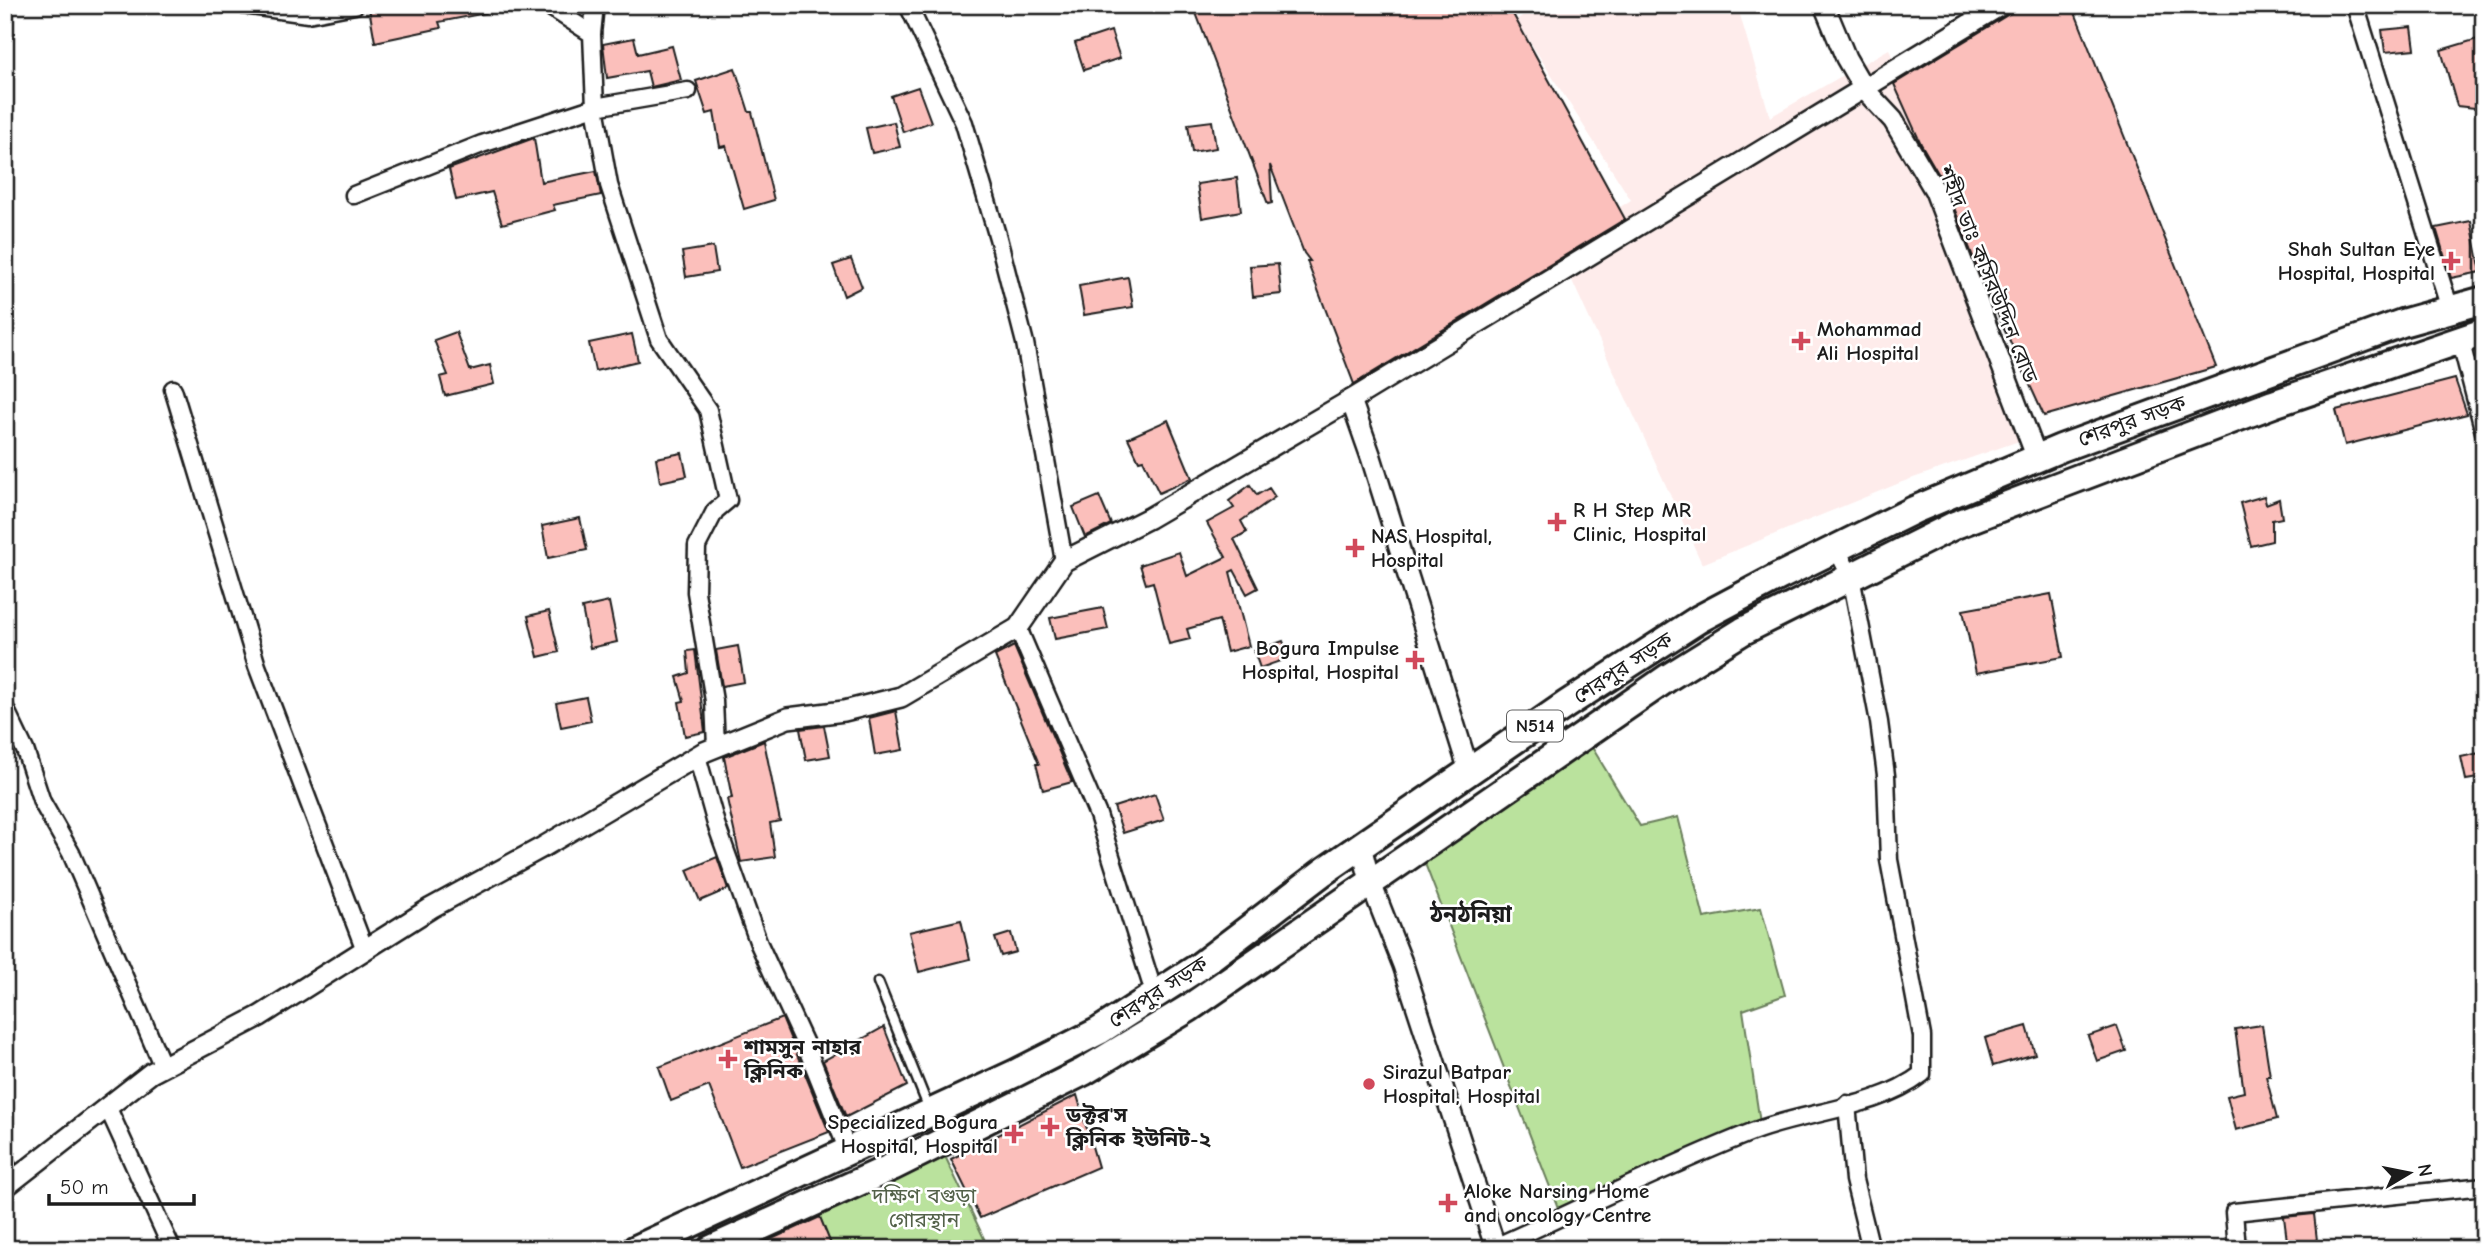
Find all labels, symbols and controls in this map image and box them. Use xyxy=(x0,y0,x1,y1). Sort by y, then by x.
street label: শহীদ ডাঃ কসিরউদ্দিন রোড xyxy=(1933,161,2043,387)
place label: Shah Sultan Eye Hospital, Hospital xyxy=(2278,237,2435,285)
marker: Shah Sultan Eye Hospital, Hospital xyxy=(2441,251,2461,271)
place label: Mohammad Ali Hospital xyxy=(1817,317,1922,365)
marker: Mohammad Ali Hospital xyxy=(1791,331,1811,351)
street label: শেরপুর সড়ক xyxy=(2075,390,2190,452)
place label: R H Step MR Clinic, Hospital xyxy=(1573,498,1706,546)
marker: R H Step MR Clinic, Hospital xyxy=(1547,512,1567,532)
place label: NAS Hospital, Hospital xyxy=(1371,524,1492,572)
marker: NAS Hospital, Hospital xyxy=(1345,538,1365,558)
street label: শেরপুর সড়ক xyxy=(1569,627,1678,709)
place label: Bogura Impulse Hospital, Hospital xyxy=(1242,636,1399,684)
marker: Bogura Impulse Hospital, Hospital xyxy=(1405,650,1425,670)
road number: N514 xyxy=(1507,710,1563,741)
district label: ঠনঠনিয়া xyxy=(1429,900,1512,928)
street label: শেরপুর সড়ক xyxy=(1104,951,1213,1033)
place label: শামসুন নাহার ক্লিনিক xyxy=(743,1035,861,1083)
marker: শামসুন নাহার ক্লিনিক xyxy=(718,1049,738,1069)
place label: Sirazul Batpar Hospital, Hospital xyxy=(1383,1060,1540,1108)
marker: Sirazul Batpar Hospital, Hospital xyxy=(1361,1076,1377,1092)
place label: ডক্টর'স ক্লিনিক ইউনিট-২ xyxy=(1065,1103,1212,1151)
place label: Specialized Bogura Hospital, Hospital xyxy=(828,1110,998,1158)
marker: ডক্টর'স ক্লিনিক ইউনিট-২ xyxy=(1040,1117,1060,1137)
marker: Specialized Bogura Hospital, Hospital xyxy=(1004,1124,1024,1144)
north arrow xyxy=(2374,1138,2444,1208)
text: N xyxy=(2413,1162,2437,1178)
scale bar xyxy=(49,1163,194,1207)
text: 50 m xyxy=(60,1175,109,1199)
place label: Aloke Narsing Home and oncology Centre xyxy=(1464,1179,1651,1227)
park label: দক্ষিণ বগুড়া গোরস্থান xyxy=(871,1184,977,1232)
marker: Aloke Narsing Home and oncology Centre xyxy=(1438,1193,1458,1213)

